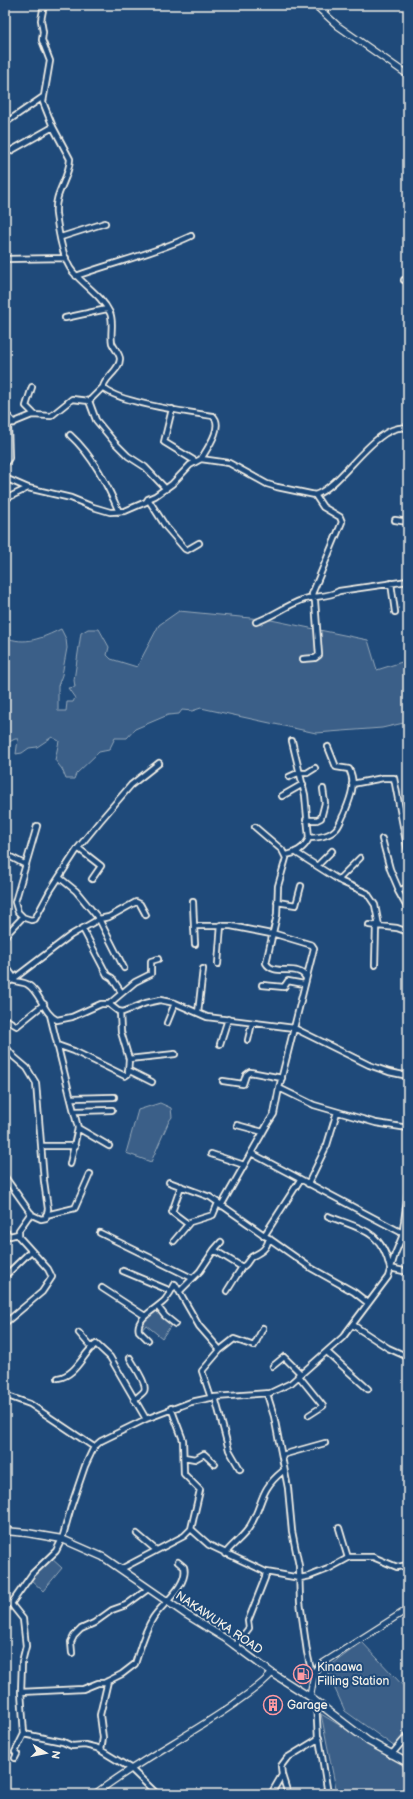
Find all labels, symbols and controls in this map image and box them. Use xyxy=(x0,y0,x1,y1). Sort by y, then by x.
street label: NAKAWUKA ROAD xyxy=(172,1588,266,1658)
place label: Kinaawa Filling Station xyxy=(317,1660,389,1689)
fuel station icon: Kinaawa Filling Station xyxy=(292,1663,314,1685)
building icon: Garage xyxy=(262,1694,284,1716)
place label: Garage xyxy=(287,1698,328,1713)
north arrow xyxy=(26,1733,66,1773)
text: N xyxy=(48,1749,62,1760)

